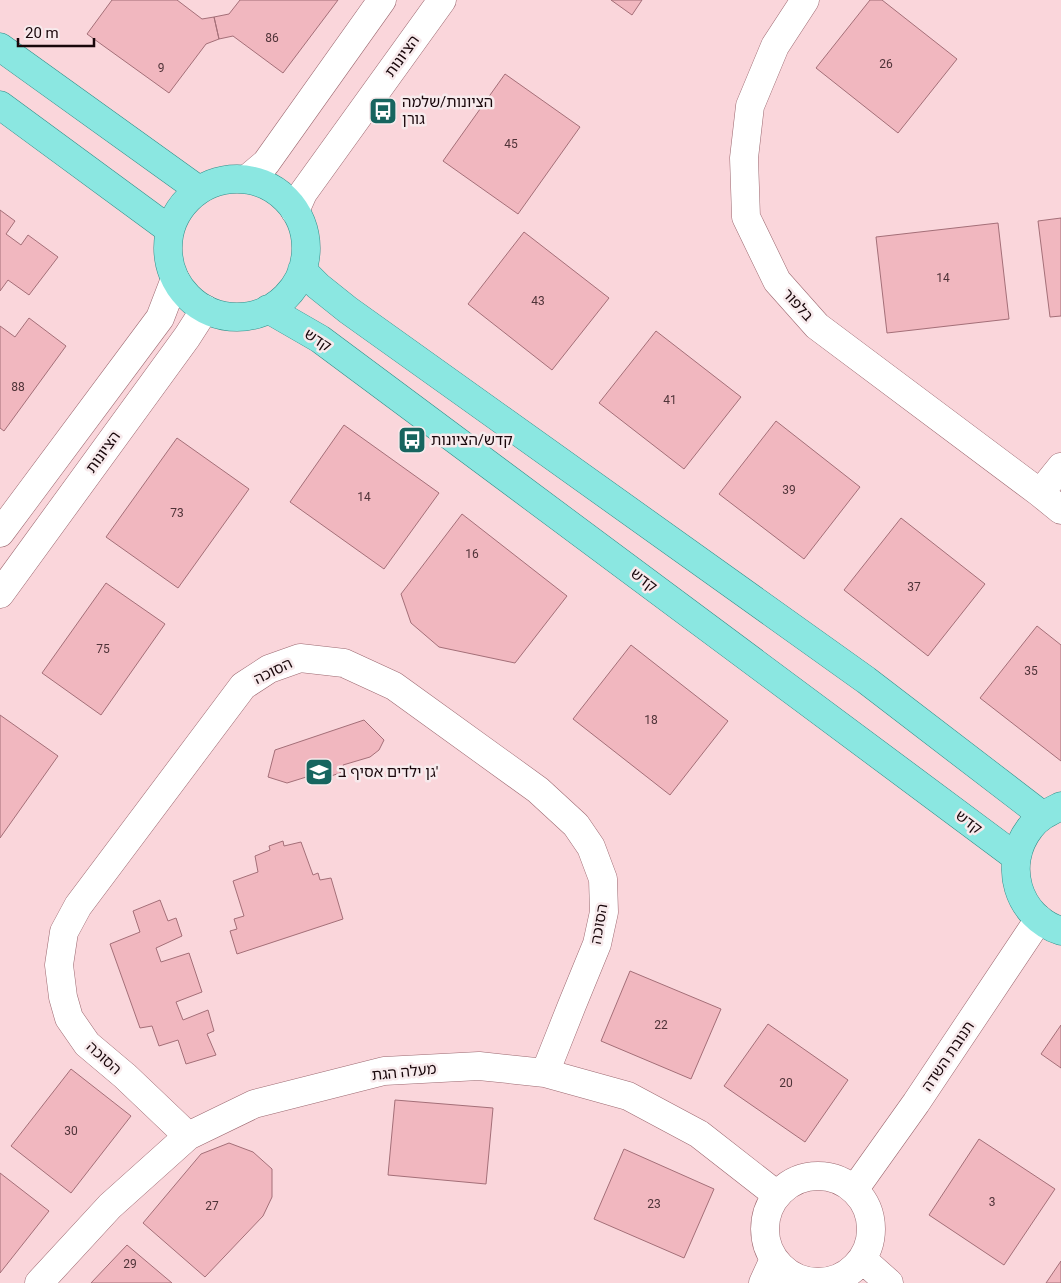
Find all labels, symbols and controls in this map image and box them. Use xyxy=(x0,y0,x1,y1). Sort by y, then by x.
scale bar xyxy=(18,15,94,47)
text: 20 m xyxy=(25,24,59,42)
house number: 86 xyxy=(265,31,279,45)
street label: הציונות xyxy=(381,32,423,80)
house number: 26 xyxy=(879,57,893,71)
house number: 9 xyxy=(158,61,164,75)
place label: הציונות/שלמה גורן xyxy=(402,93,493,128)
bus stop icon: הציונות/שלמה גורן xyxy=(368,96,398,126)
house number: 45 xyxy=(504,137,518,151)
house number: 14 xyxy=(936,271,950,285)
street label: בלפור xyxy=(779,285,817,325)
house number: 43 xyxy=(531,294,545,308)
street label: קדש xyxy=(301,325,335,355)
house number: 88 xyxy=(11,380,25,394)
house number: 41 xyxy=(663,393,677,407)
bus stop icon: קדש/הציונות xyxy=(397,425,427,455)
street label: הציונות xyxy=(82,428,124,476)
place label: קדש/הציונות xyxy=(431,431,513,449)
house number: 39 xyxy=(782,483,796,497)
house number: 14 xyxy=(357,490,371,504)
house number: 73 xyxy=(170,506,184,520)
house number: 16 xyxy=(465,547,479,561)
street label: קדש xyxy=(627,564,661,596)
house number: 37 xyxy=(907,580,921,594)
house number: 75 xyxy=(96,642,110,656)
street label: הסוכה xyxy=(251,654,295,688)
house number: 35 xyxy=(1024,664,1038,678)
house number: 18 xyxy=(644,713,658,727)
school or university icon: גן ילדים אסיף ב' xyxy=(304,757,334,787)
place label: גן ילדים אסיף ב' xyxy=(338,763,438,781)
street label: קדש xyxy=(952,806,986,838)
street label: הסוכה xyxy=(587,902,611,946)
house number: 22 xyxy=(654,1018,668,1032)
street label: תנובת השדה xyxy=(918,1018,978,1094)
street label: הסוכה xyxy=(83,1038,125,1078)
street label: מעלה הגת xyxy=(371,1060,437,1084)
house number: 20 xyxy=(779,1076,793,1090)
house number: 30 xyxy=(64,1124,78,1138)
house number: 3 xyxy=(989,1195,995,1209)
house number: 23 xyxy=(647,1197,661,1211)
house number: 27 xyxy=(205,1199,219,1213)
house number: 29 xyxy=(123,1257,137,1271)

